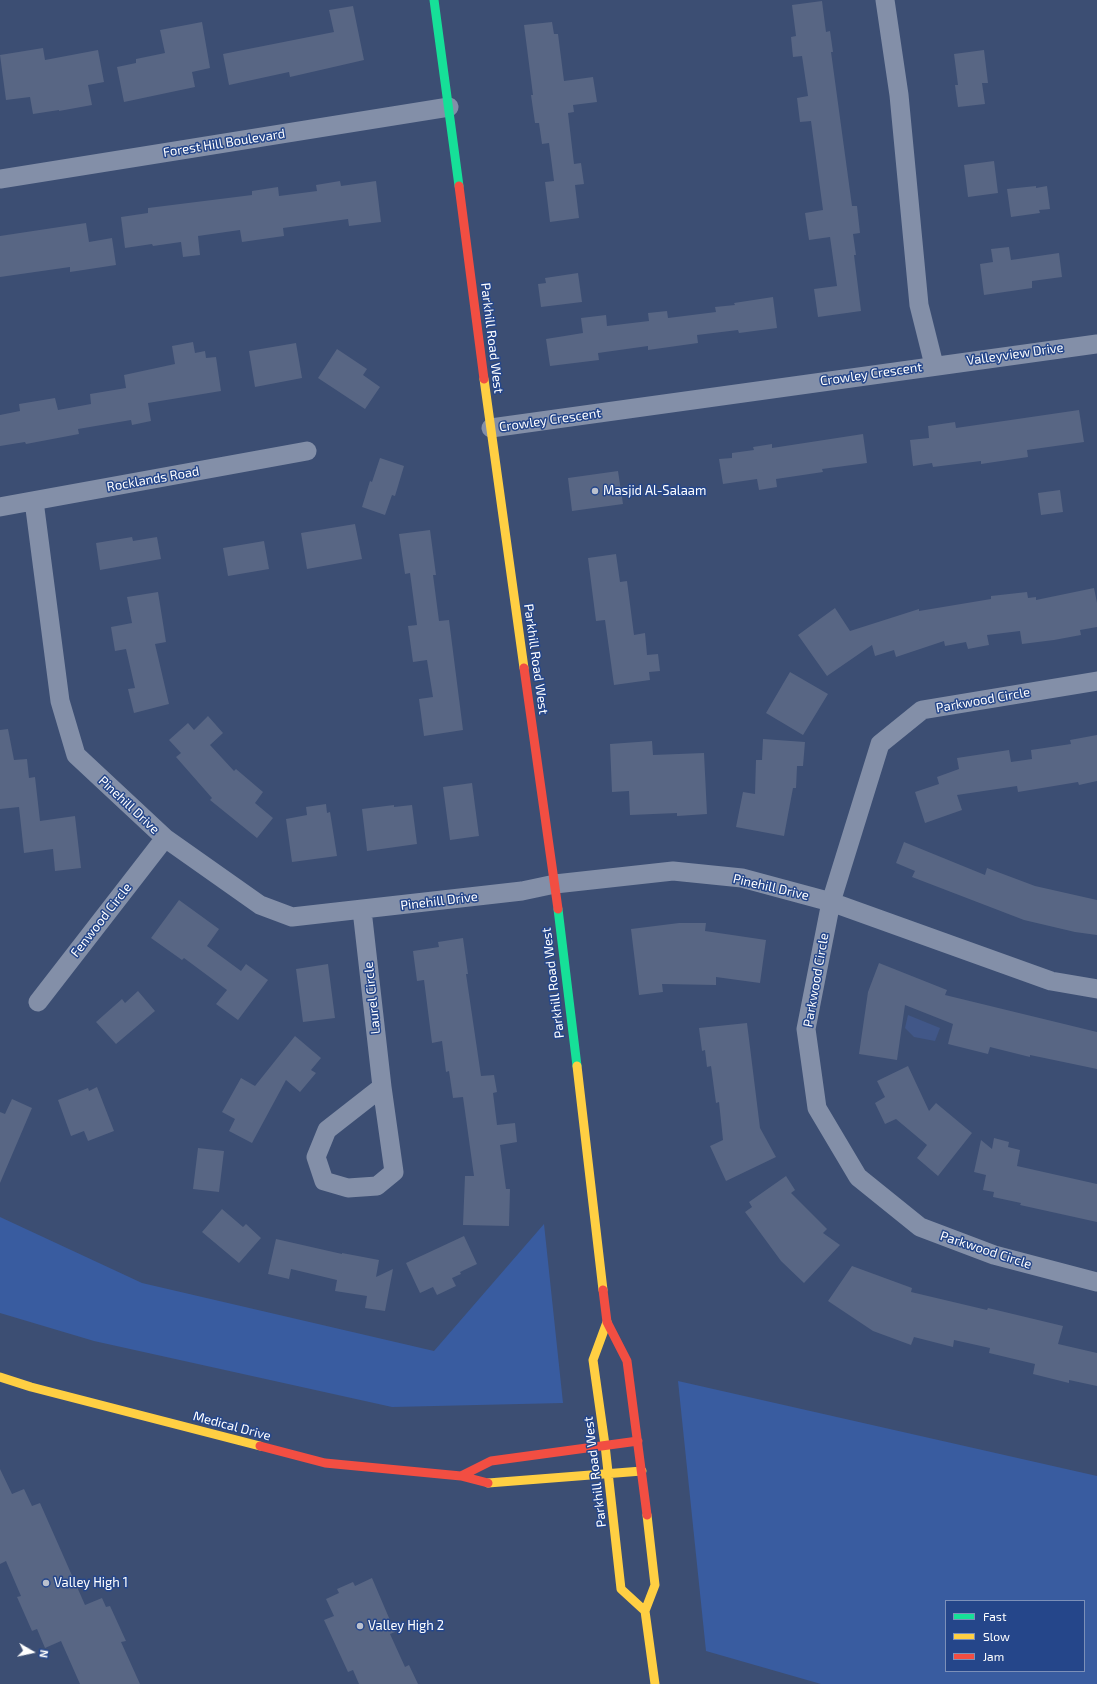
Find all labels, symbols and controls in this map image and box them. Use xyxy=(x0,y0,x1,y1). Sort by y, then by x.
street label: Forest Hill Boulevard xyxy=(162,126,286,160)
street label: Parkhill Road West xyxy=(477,282,507,394)
street label: Valleyview Drive xyxy=(965,339,1065,369)
street label: Crowley Crescent xyxy=(819,359,923,389)
street label: Crowley Crescent xyxy=(498,405,602,435)
street label: Rocklands Road xyxy=(105,463,201,495)
place label: Masjid Al-Salaam xyxy=(603,483,706,499)
marker: Masjid Al-Salaam xyxy=(590,486,600,496)
street label: Parkhill Road West xyxy=(521,603,551,715)
street label: Parkwood Circle xyxy=(935,684,1031,716)
street label: Pinehill Drive xyxy=(95,773,163,837)
street label: Pinehill Drive xyxy=(731,871,811,903)
street label: Fenwood Circle xyxy=(67,880,135,960)
street label: Pinehill Drive xyxy=(399,889,479,913)
street label: Parkhill Road West xyxy=(538,927,568,1039)
street label: Parkwood Circle xyxy=(800,932,832,1028)
street label: Laurel Circle xyxy=(360,961,384,1035)
street label: Parkwood Circle xyxy=(938,1228,1034,1272)
street label: Medical Drive xyxy=(191,1408,273,1444)
street label: Parkhill Road West xyxy=(580,1416,610,1528)
place label: Valley High 1 xyxy=(54,1575,128,1591)
marker: Valley High 1 xyxy=(41,1578,51,1588)
legend xyxy=(945,1600,1085,1672)
text: Fast xyxy=(983,1609,1006,1623)
place label: Valley High 2 xyxy=(368,1618,444,1634)
marker: Valley High 2 xyxy=(355,1621,365,1631)
text: Slow xyxy=(983,1629,1010,1643)
north arrow xyxy=(12,1632,52,1672)
text: N xyxy=(37,1649,51,1659)
text: Jam xyxy=(983,1649,1004,1663)

